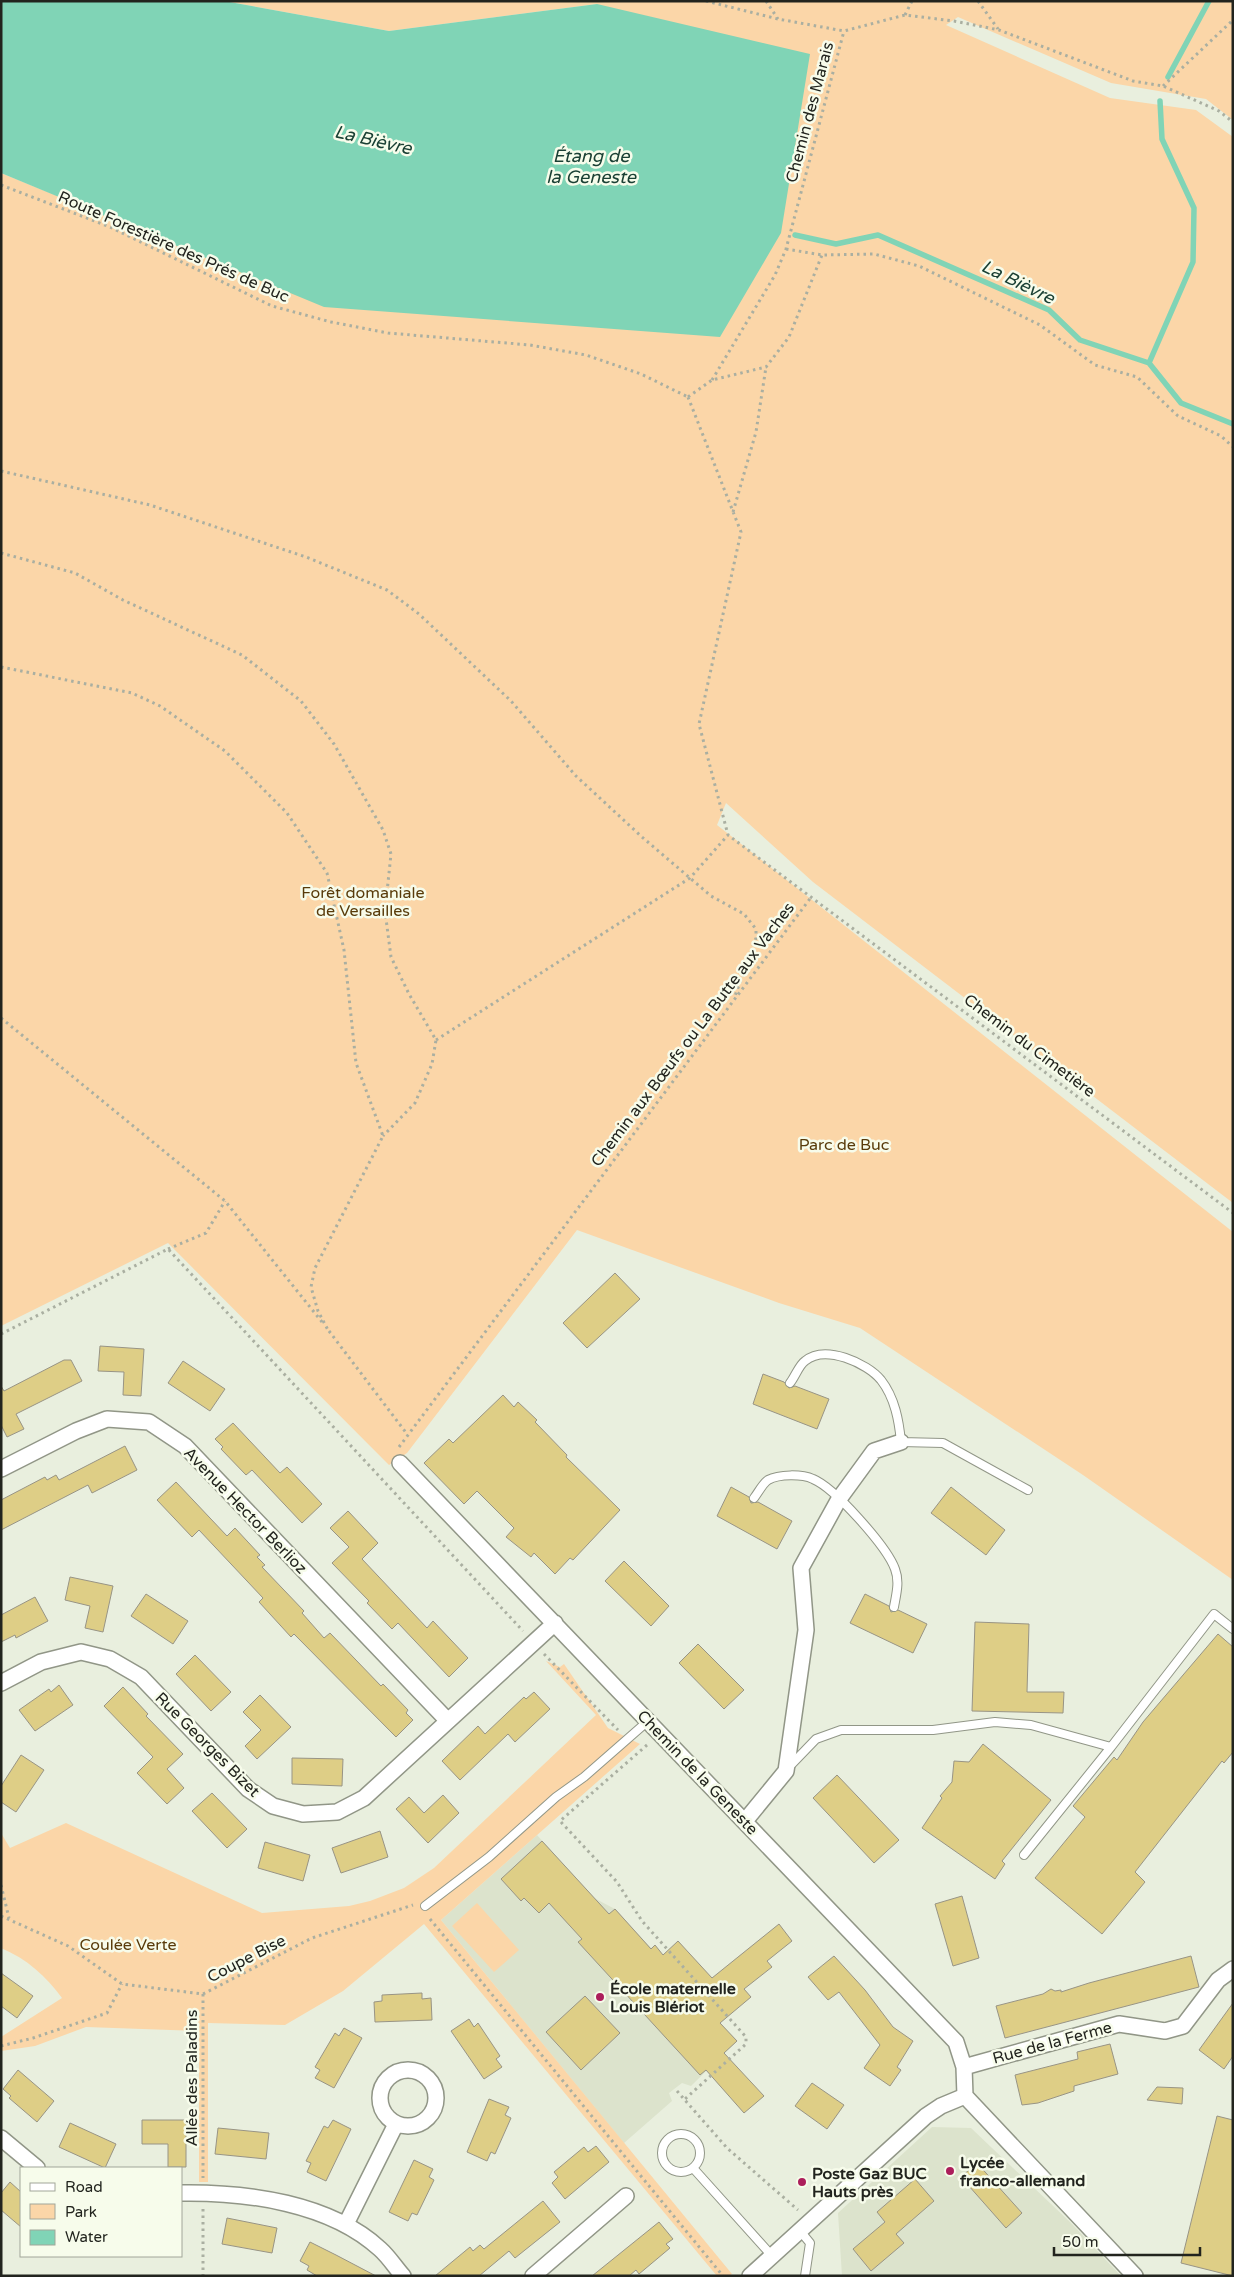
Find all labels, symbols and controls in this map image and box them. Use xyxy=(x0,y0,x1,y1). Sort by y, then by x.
street label: Chemin des Marais xyxy=(782,40,838,185)
water label: La Bièvre xyxy=(332,120,414,160)
water label: Étang de la Geneste xyxy=(546,145,637,188)
street label: Route Forestière des Prés de Buc xyxy=(55,187,292,307)
water label: La Bièvre xyxy=(978,255,1059,309)
park label: Forêt domaniale de Versailles xyxy=(301,883,425,921)
street label: Chemin aux Bœufs ou La Butte aux Vaches xyxy=(587,898,799,1171)
street label: Chemin du Cimetière xyxy=(960,990,1099,1102)
park label: Parc de Buc xyxy=(799,1135,889,1155)
street label: Avenue Hector Berlioz xyxy=(179,1443,311,1578)
street label: Rue Georges Bizet xyxy=(151,1688,264,1801)
street label: Chemin de la Geneste xyxy=(633,1706,762,1839)
street label: Coupe Bise xyxy=(204,1931,289,1987)
park label: Coulée Verte xyxy=(79,1935,177,1955)
place label: École maternelle Louis Blériot xyxy=(610,1979,736,2017)
marker: École maternelle Louis Blériot xyxy=(594,1991,606,2003)
street label: Allée des Paladins xyxy=(182,2010,202,2146)
street label: Rue de la Ferme xyxy=(990,2017,1114,2069)
place label: Lycée franco-allemand xyxy=(959,2153,1085,2191)
place label: Poste Gaz BUC Hauts près xyxy=(812,2164,927,2202)
marker: Lycée franco-allemand xyxy=(944,2165,956,2177)
legend xyxy=(20,2167,182,2257)
marker: Poste Gaz BUC Hauts près xyxy=(796,2176,808,2188)
text: Road xyxy=(65,2178,103,2196)
text: Park xyxy=(65,2203,97,2221)
scale bar xyxy=(1054,2224,1200,2256)
text: Water xyxy=(65,2228,108,2246)
text: 50 m xyxy=(1062,2233,1099,2251)

